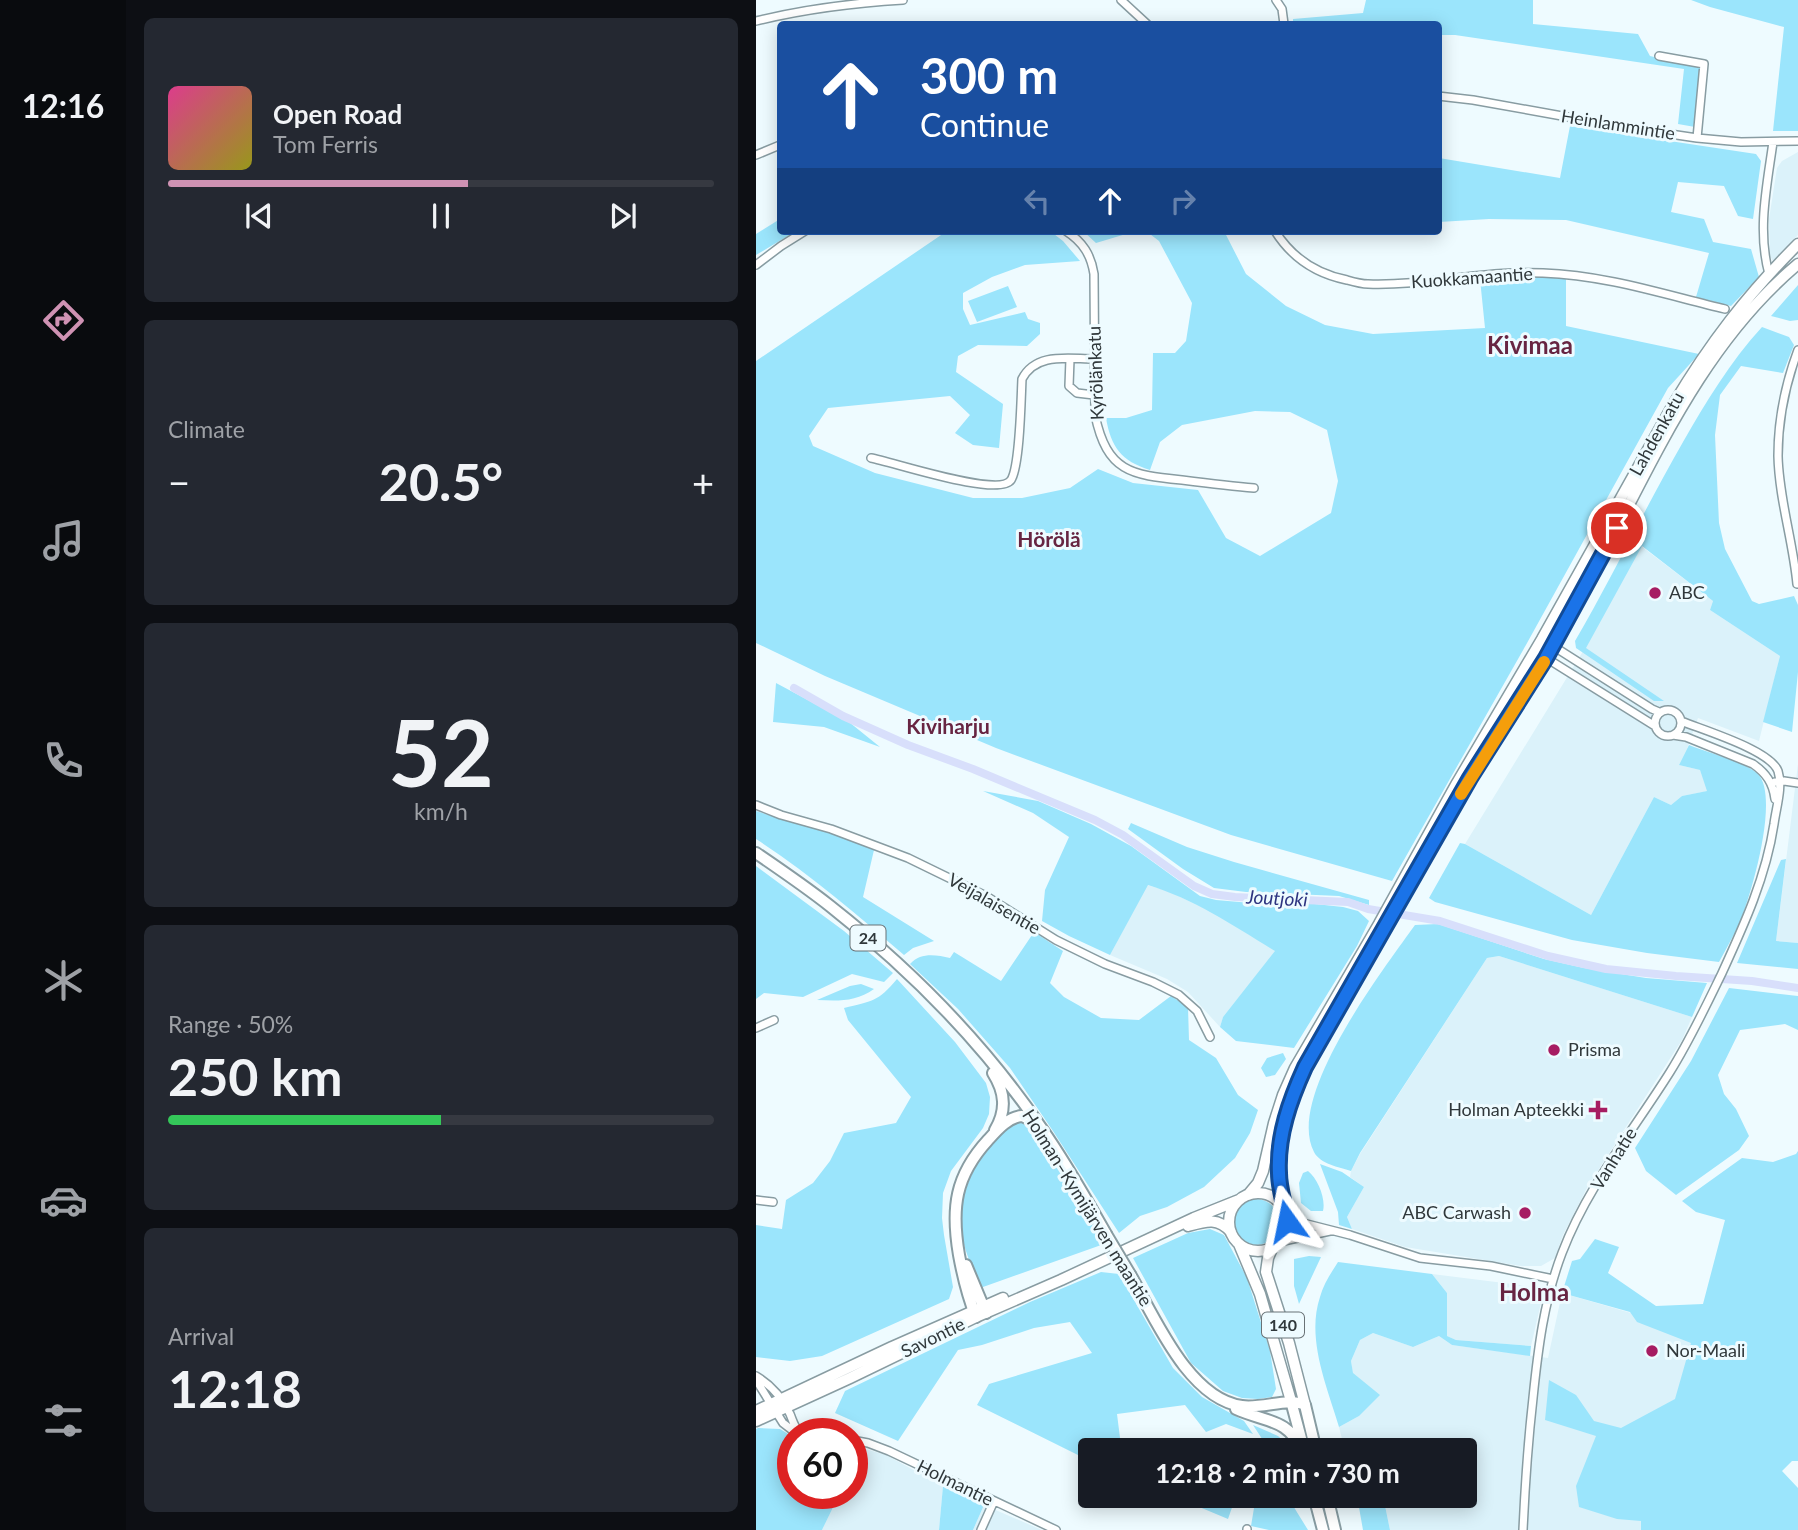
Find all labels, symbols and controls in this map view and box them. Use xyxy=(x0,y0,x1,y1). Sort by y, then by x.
text: 300 m xyxy=(920,46,1058,104)
icon: ahead xyxy=(805,49,896,140)
text: 12:16 xyxy=(22,86,104,125)
text: Open Road xyxy=(273,98,402,130)
street label: Heinlammintie xyxy=(1560,104,1677,144)
text: Continue xyxy=(920,105,1049,144)
text: Tom Ferris xyxy=(273,130,378,158)
icon: left xyxy=(1018,182,1056,220)
icon: ahead xyxy=(1091,182,1129,220)
icon: right xyxy=(1164,182,1202,220)
icon: previous xyxy=(240,197,278,235)
icon: pause xyxy=(422,197,460,235)
icon: next xyxy=(604,197,642,235)
street label: Kuokkamaantie xyxy=(1410,262,1534,292)
icon: directions xyxy=(39,296,88,345)
street label: Kyrölänkatu xyxy=(1082,326,1108,421)
district label: Kivimaa xyxy=(1487,330,1573,359)
street label: Lahdenkatu xyxy=(1624,388,1688,479)
text: Climate xyxy=(168,415,245,443)
text: 20.5° xyxy=(379,450,503,512)
text: − xyxy=(168,459,190,505)
text: + xyxy=(692,459,714,505)
pin xyxy=(1587,498,1647,558)
icon: arrive xyxy=(1598,509,1636,547)
icon: music xyxy=(39,516,88,565)
district label: Hörölä xyxy=(1017,526,1081,551)
place label: ABC xyxy=(1669,581,1705,603)
marker: ABC xyxy=(1647,585,1663,601)
text: 52 xyxy=(388,697,494,806)
district label: Kiviharju xyxy=(906,713,990,738)
icon: phone xyxy=(39,736,88,785)
text: km/h xyxy=(414,797,468,825)
street label: Veijalaisentie xyxy=(944,868,1045,938)
water label: Joutjoki xyxy=(1245,884,1309,911)
road number: 24 xyxy=(850,926,886,950)
icon: climate xyxy=(39,956,88,1005)
text: Range · 50% xyxy=(168,1010,293,1038)
place label: Prisma xyxy=(1568,1038,1621,1060)
marker: Prisma xyxy=(1546,1042,1562,1058)
text: 250 km xyxy=(168,1045,342,1107)
place label: Holman Apteekki xyxy=(1448,1098,1584,1120)
marker: Holman Apteekki xyxy=(1590,1102,1606,1118)
street label: Holman–Kymijärven maantie xyxy=(1018,1105,1158,1310)
street label: Vanhatie xyxy=(1585,1123,1641,1194)
icon: car xyxy=(39,1176,88,1225)
position arrow xyxy=(1250,1184,1324,1258)
place label: ABC Carwash xyxy=(1402,1201,1511,1223)
marker: ABC Carwash xyxy=(1517,1205,1533,1221)
district label: Holma xyxy=(1499,1277,1569,1306)
street label: Savontie xyxy=(897,1312,968,1362)
road number: 140 xyxy=(1262,1312,1304,1338)
text: Arrival xyxy=(168,1322,234,1350)
place label: Nor-Maali xyxy=(1666,1339,1745,1361)
marker: Nor-Maali xyxy=(1644,1343,1660,1359)
text: 12:18 xyxy=(168,1357,302,1419)
icon: filters xyxy=(39,1396,88,1445)
speed limit sign: 60 xyxy=(777,1418,868,1509)
street label: Holmantie xyxy=(914,1454,997,1510)
text: 12:18 · 2 min · 730 m xyxy=(1155,1457,1400,1489)

